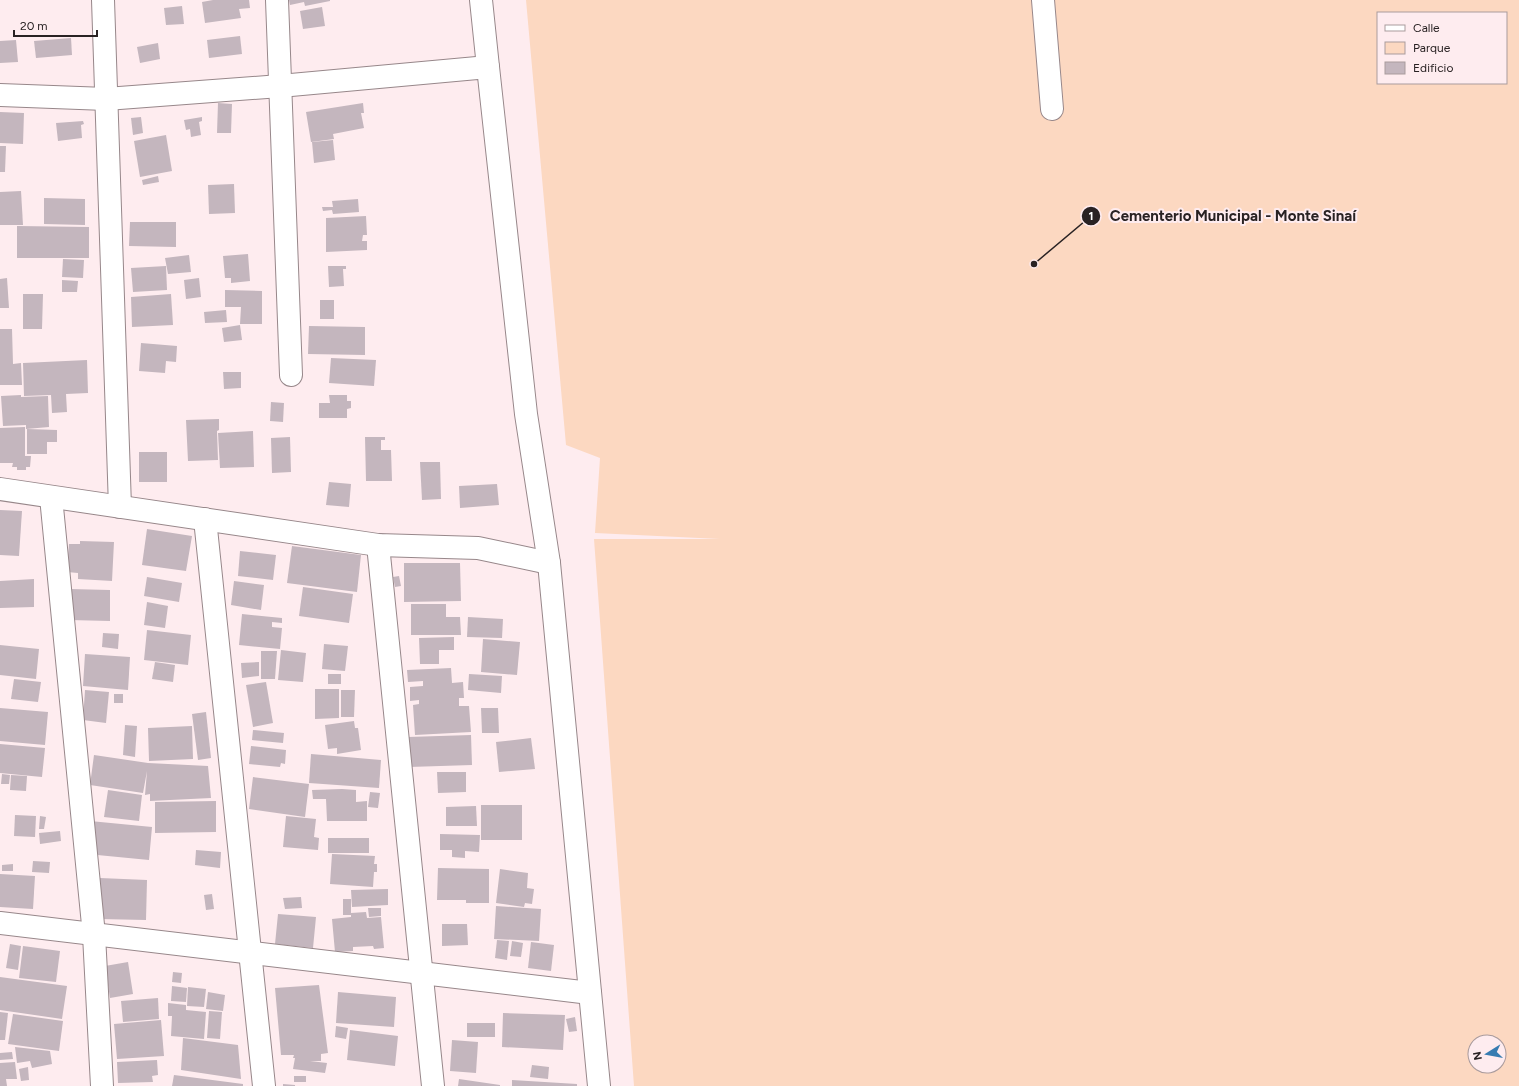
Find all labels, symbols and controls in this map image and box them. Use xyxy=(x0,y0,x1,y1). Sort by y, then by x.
scale bar xyxy=(14,12,97,38)
legend xyxy=(1377,12,1507,84)
text: 20 m xyxy=(20,19,48,33)
text: Calle xyxy=(1413,21,1440,35)
text: Parque xyxy=(1413,41,1451,55)
text: Edificio xyxy=(1413,61,1453,75)
callout: Cementerio Municipal - Monte Sinaí xyxy=(1081,203,1364,230)
text: Cementerio Municipal - Monte Sinaí xyxy=(1110,207,1357,225)
text: 1 xyxy=(1088,209,1094,223)
north arrow xyxy=(1467,1034,1507,1074)
text: N xyxy=(1470,1050,1485,1061)

